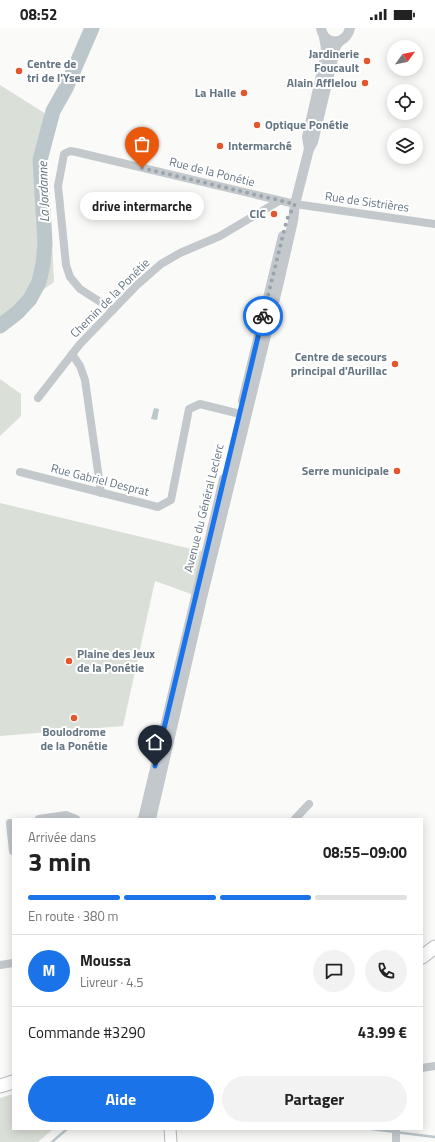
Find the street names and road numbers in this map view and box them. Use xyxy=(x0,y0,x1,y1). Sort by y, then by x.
street label: Rue de la Ponétie xyxy=(167,152,257,191)
street label: Rue de Sistrières xyxy=(324,186,411,217)
street label: Chemin de la Ponétie xyxy=(65,253,154,342)
street label: Avenue du Général Leclerc xyxy=(178,441,229,574)
street label: Rue Gabriel Desprat xyxy=(49,458,152,501)

